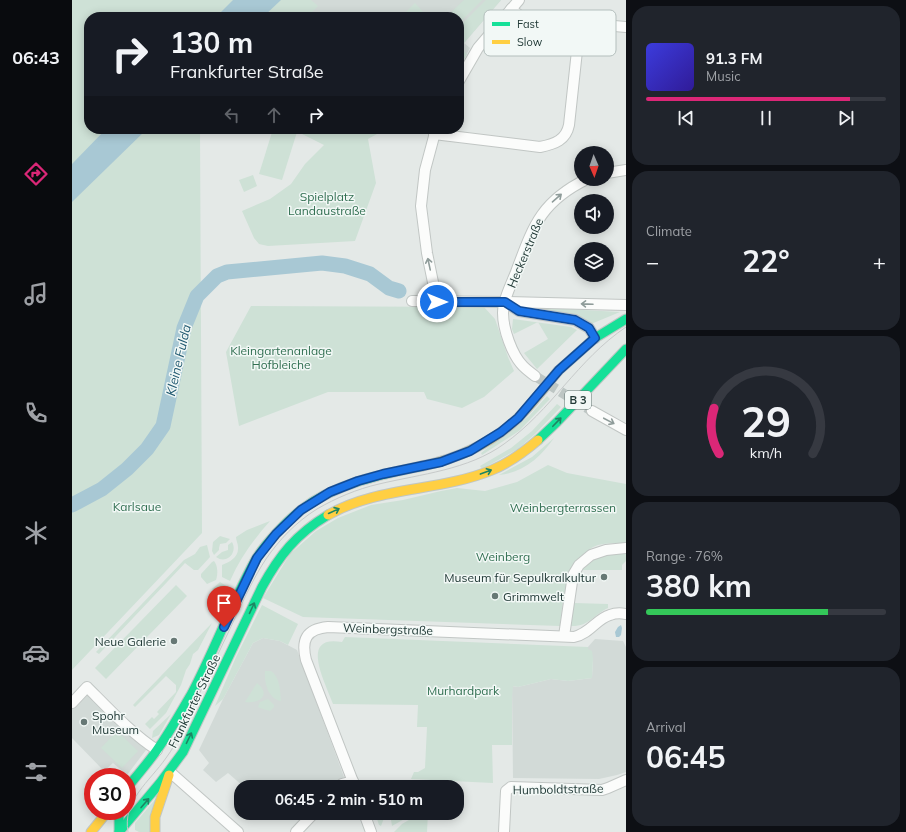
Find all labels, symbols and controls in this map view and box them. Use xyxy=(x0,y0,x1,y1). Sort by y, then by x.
legend xyxy=(484,10,616,56)
text: Fast xyxy=(517,17,539,31)
text: 130 m xyxy=(170,25,253,60)
icon: right xyxy=(104,28,156,80)
text: Slow xyxy=(517,35,543,49)
text: 06:43 xyxy=(12,46,60,69)
text: 91.3 FM xyxy=(706,49,762,68)
text: Frankfurter Straße xyxy=(170,60,324,83)
text: Music xyxy=(706,68,741,84)
icon: left xyxy=(221,104,243,126)
icon: ahead xyxy=(263,104,285,126)
icon: right xyxy=(305,104,327,126)
icon: previous xyxy=(675,107,697,129)
icon: pause xyxy=(755,107,777,129)
icon: next xyxy=(835,107,857,129)
north arrow xyxy=(574,146,614,186)
map controls xyxy=(574,146,614,282)
icon: directions xyxy=(22,160,50,188)
park label: Spielplatz Landaustraße xyxy=(288,189,366,218)
one-way arrow xyxy=(552,193,562,202)
button: sound xyxy=(574,194,614,234)
street label: Heckerstraße xyxy=(504,216,546,290)
text: Climate xyxy=(646,223,692,239)
button: layers xyxy=(574,242,614,282)
text: 22° xyxy=(742,242,790,280)
text: − xyxy=(646,248,659,276)
text: + xyxy=(873,248,886,276)
one-way arrow xyxy=(425,258,433,271)
icon: music xyxy=(22,280,50,308)
position arrow xyxy=(416,281,458,323)
one-way arrow xyxy=(581,300,594,308)
water label: Kleine Fulda xyxy=(162,322,194,397)
park label: Kleingartenanlage Hofbleiche xyxy=(230,343,332,372)
road number: B 3 xyxy=(565,391,591,409)
text: 29 xyxy=(741,395,791,447)
icon: phone xyxy=(22,399,50,427)
one-way arrow xyxy=(552,417,562,427)
one-way arrow xyxy=(603,417,615,425)
text: km/h xyxy=(750,444,782,462)
one-way arrow xyxy=(480,467,492,475)
park label: Karlsaue xyxy=(113,499,161,514)
park label: Weinbergterrassen xyxy=(510,500,616,515)
one-way arrow xyxy=(328,507,340,514)
icon: climate xyxy=(22,519,50,547)
text: Range · 76% xyxy=(646,548,723,564)
park label: Weinberg xyxy=(476,549,530,564)
text: 380 km xyxy=(646,567,752,605)
place label: Museum für Sepulkralkultur xyxy=(444,570,597,585)
marker: Museum für Sepulkralkultur xyxy=(599,572,609,582)
pin xyxy=(207,586,241,627)
place label: Grimmwelt xyxy=(503,589,564,604)
marker: Grimmwelt xyxy=(490,591,500,601)
icon: arrive xyxy=(213,592,235,614)
one-way arrow xyxy=(249,603,256,615)
street label: Weinbergstraße xyxy=(343,620,433,638)
place label: Neue Galerie xyxy=(95,634,166,649)
marker: Neue Galerie xyxy=(169,636,179,646)
icon: car xyxy=(22,639,50,667)
street label: Frankfurter Straße xyxy=(165,652,223,750)
park label: Murhardpark xyxy=(427,683,500,698)
place label: Spohr Museum xyxy=(92,708,139,737)
marker: Spohr Museum xyxy=(79,717,89,727)
text: Arrival xyxy=(646,719,686,735)
one-way arrow xyxy=(186,732,193,744)
text: 06:45 xyxy=(646,738,725,776)
icon: filters xyxy=(22,758,50,786)
speed limit sign: 30 xyxy=(84,768,136,820)
street label: Humboldtstraße xyxy=(513,781,603,797)
text: 06:45 · 2 min · 510 m xyxy=(275,790,423,809)
one-way arrow xyxy=(140,797,149,808)

